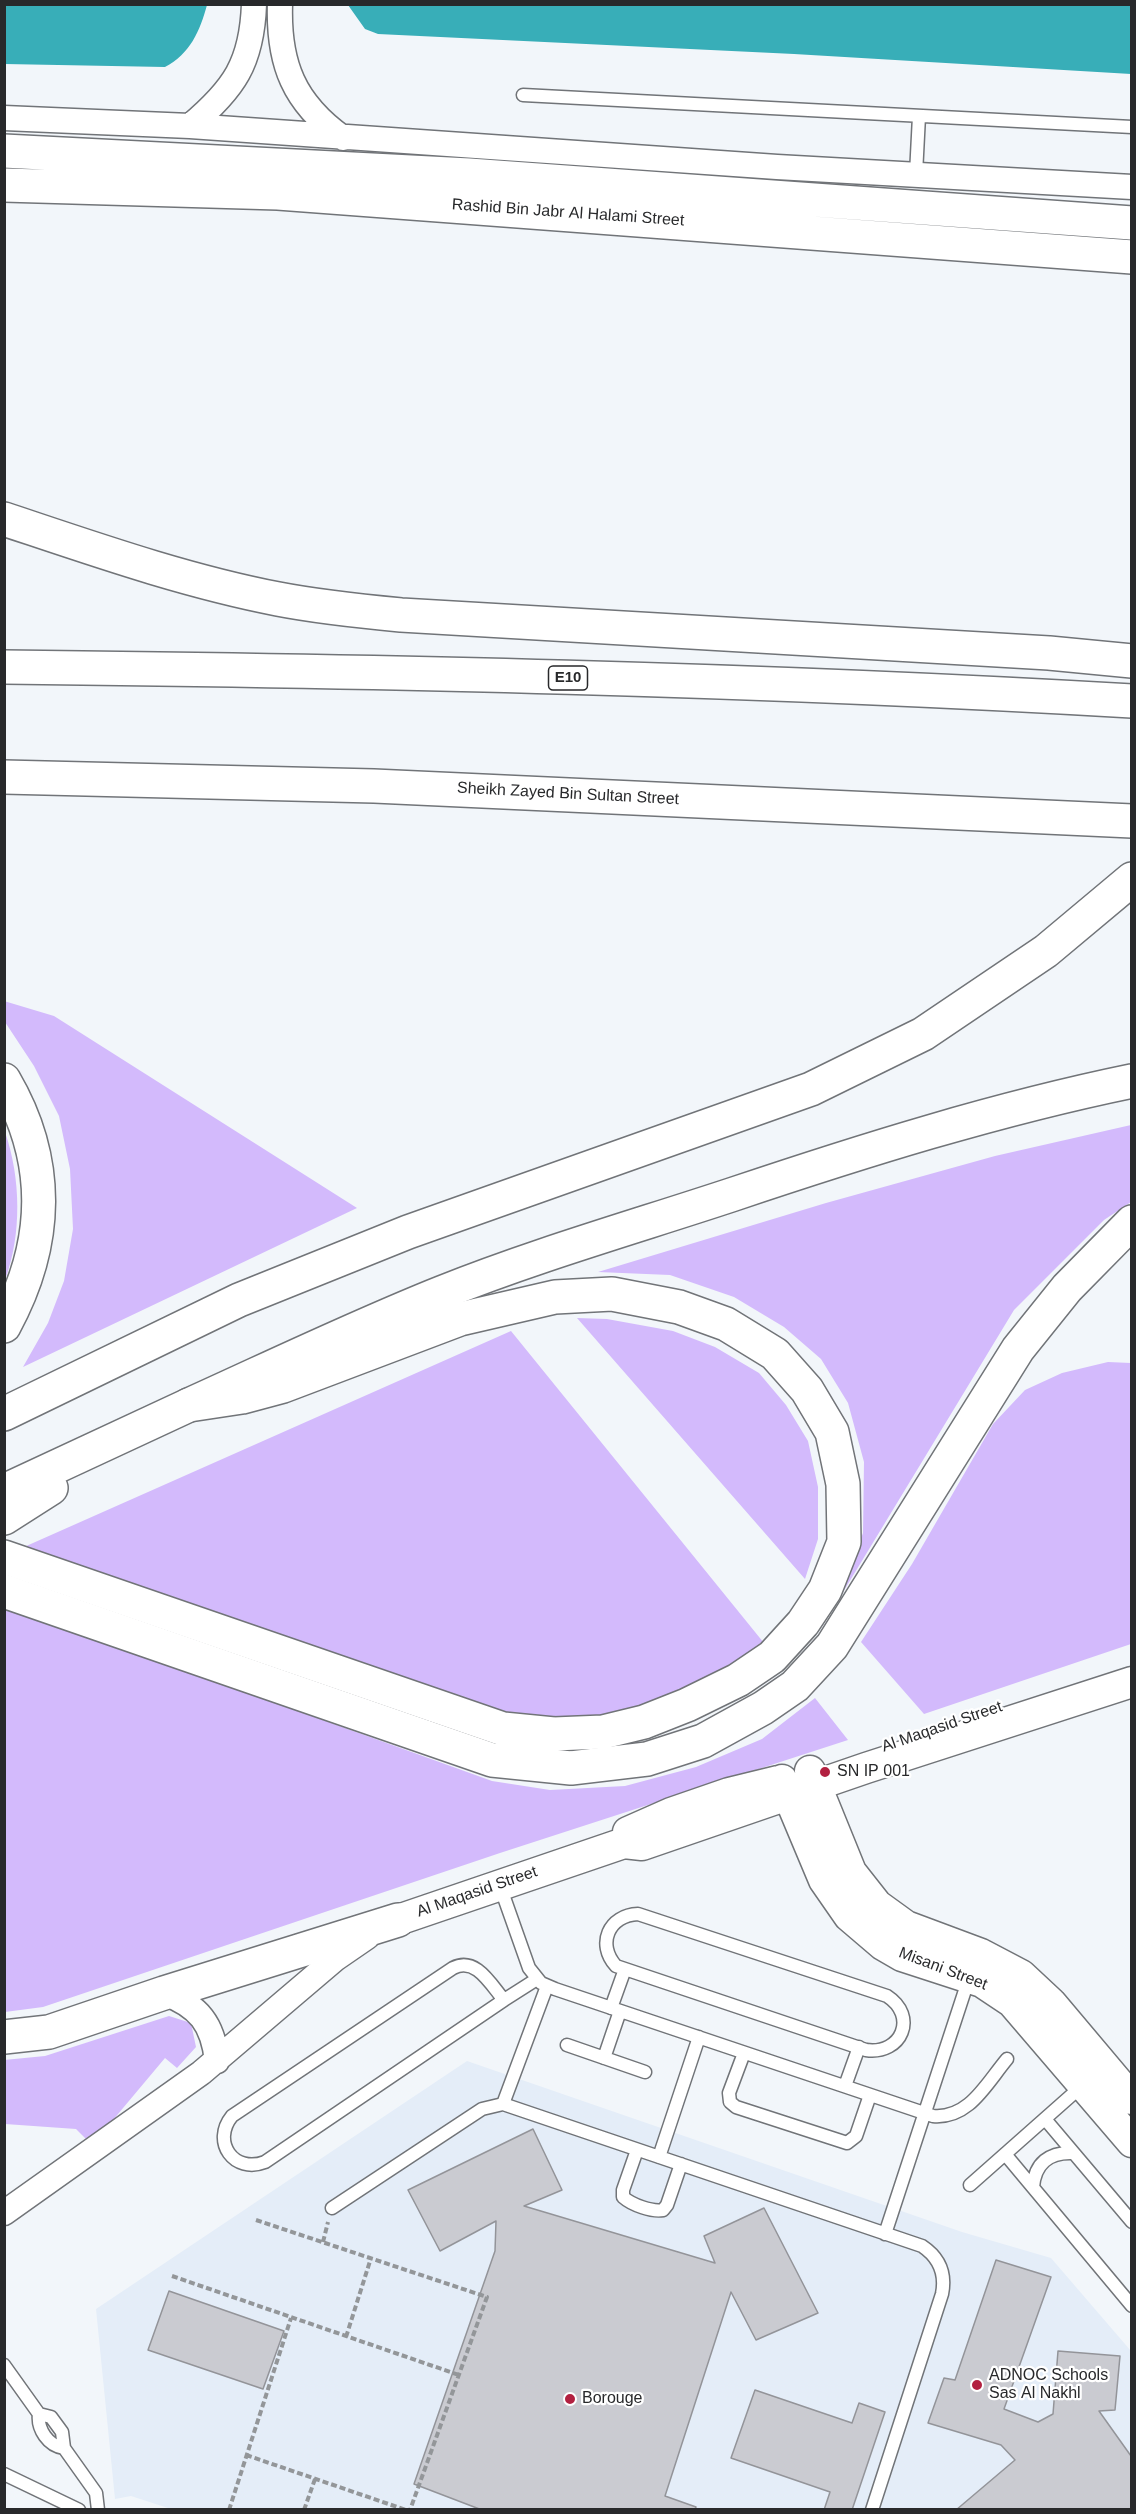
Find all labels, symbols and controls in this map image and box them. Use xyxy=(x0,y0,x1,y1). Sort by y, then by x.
street label: Rashid Bin Jabr Al Halami Street xyxy=(451,195,685,231)
road number: E10 xyxy=(548,666,588,690)
street label: Sheikh Zayed Bin Sultan Street xyxy=(456,779,680,809)
street label: Al Maqasid Street xyxy=(879,1697,1005,1757)
place label: SN IP 001 xyxy=(837,1762,910,1782)
marker: SN IP 001 xyxy=(818,1765,832,1779)
street label: Al Maqasid Street xyxy=(414,1862,540,1922)
street label: Misani Street xyxy=(896,1943,990,1995)
place label: ADNOC Schools Sas Al Nakhl xyxy=(989,2366,1108,2404)
marker: ADNOC Schools Sas Al Nakhl xyxy=(970,2378,984,2392)
place label: Borouge xyxy=(582,2389,642,2409)
marker: Borouge xyxy=(563,2392,577,2406)

